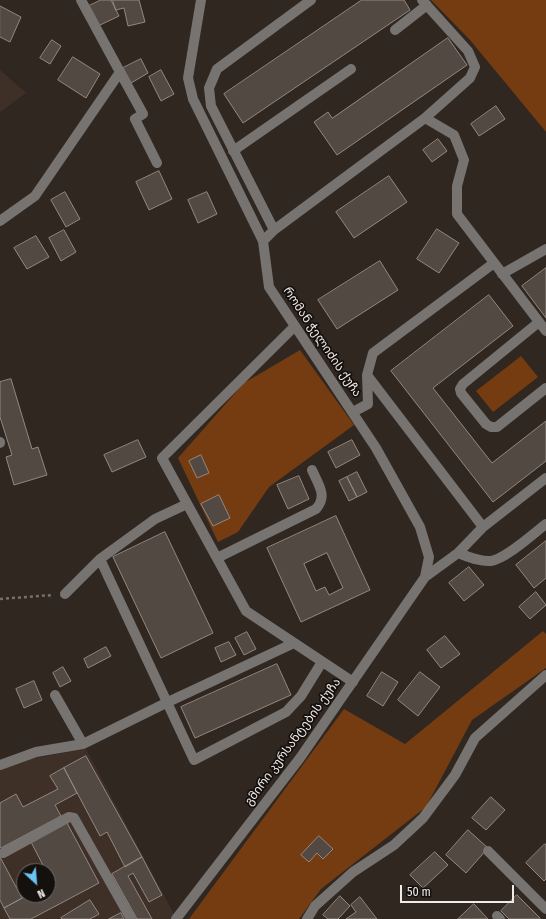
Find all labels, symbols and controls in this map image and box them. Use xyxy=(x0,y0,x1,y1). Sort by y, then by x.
street label: რომან ჭელიძის ქუჩა xyxy=(280,284,364,400)
street label: გმირი კურსანტების ქუჩა xyxy=(242,676,344,808)
north arrow xyxy=(16,863,56,903)
scale bar xyxy=(402,877,516,903)
text: 50 m xyxy=(407,885,431,899)
text: N xyxy=(35,886,47,901)

